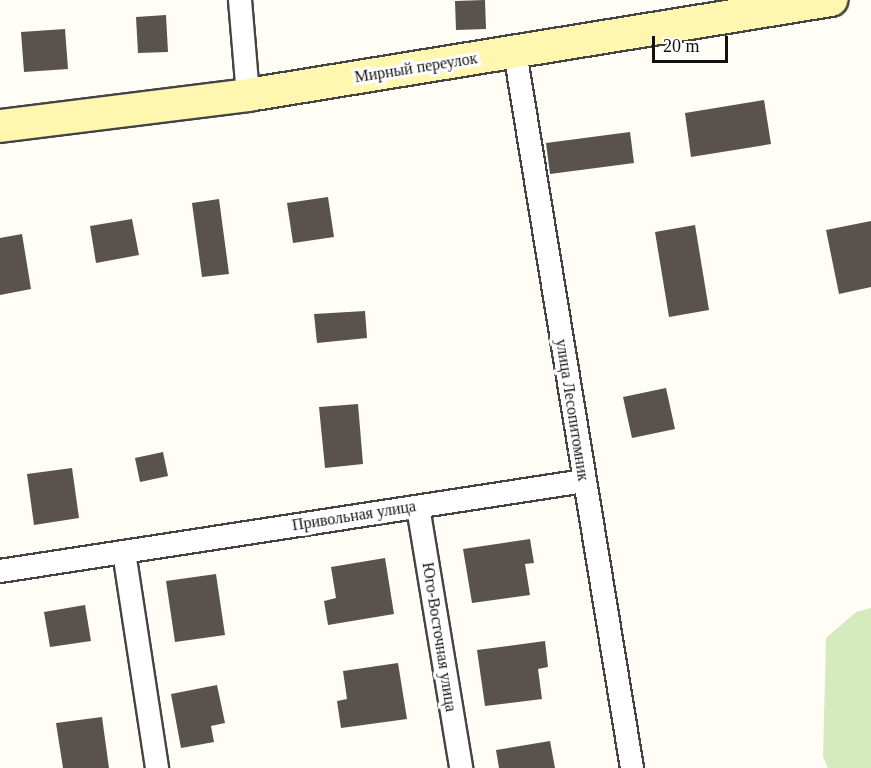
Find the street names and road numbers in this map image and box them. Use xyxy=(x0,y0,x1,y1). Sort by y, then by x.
street label: Мирный переулок xyxy=(353,49,479,87)
street label: улица Лесопитомник xyxy=(551,338,593,482)
street label: Привольная улица xyxy=(291,497,417,535)
street label: Юго-Восточная улица xyxy=(418,561,460,713)

